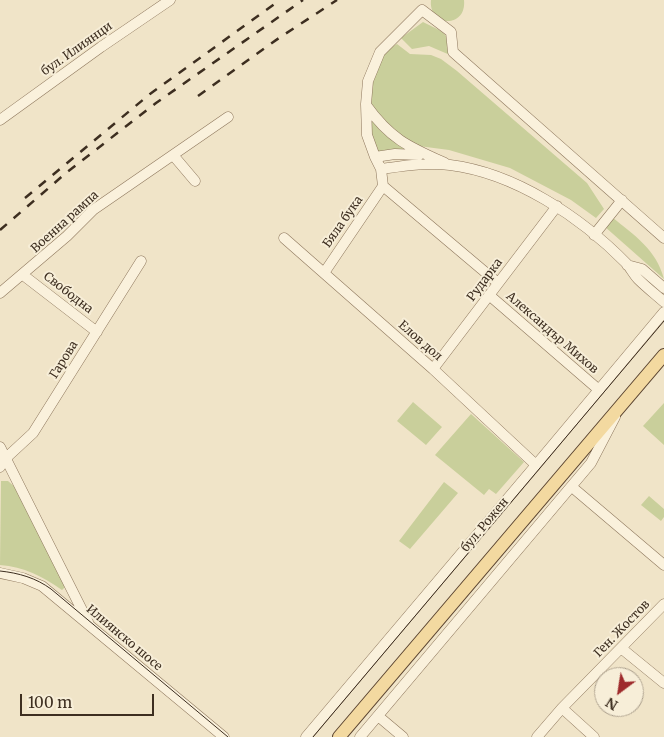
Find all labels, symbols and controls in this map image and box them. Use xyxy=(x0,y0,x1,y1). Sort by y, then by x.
street label: бул. Илиянци xyxy=(39,19,115,79)
street label: Военна рампа xyxy=(28,188,102,256)
street label: Бяла бука xyxy=(320,193,366,251)
street label: Рударка xyxy=(464,256,506,304)
street label: Свободна xyxy=(41,269,95,317)
street label: Александър Михов xyxy=(503,289,601,377)
street label: Елов дол xyxy=(395,318,445,364)
street label: Гарова xyxy=(47,338,81,382)
street label: бул. Рожен xyxy=(458,495,512,555)
street label: Ген. Жостов xyxy=(591,597,653,661)
street label: Илиянско шосе xyxy=(83,602,165,674)
north arrow xyxy=(594,667,644,717)
scale bar xyxy=(22,684,156,716)
text: 100 m xyxy=(28,693,72,712)
text: N xyxy=(602,693,621,715)

